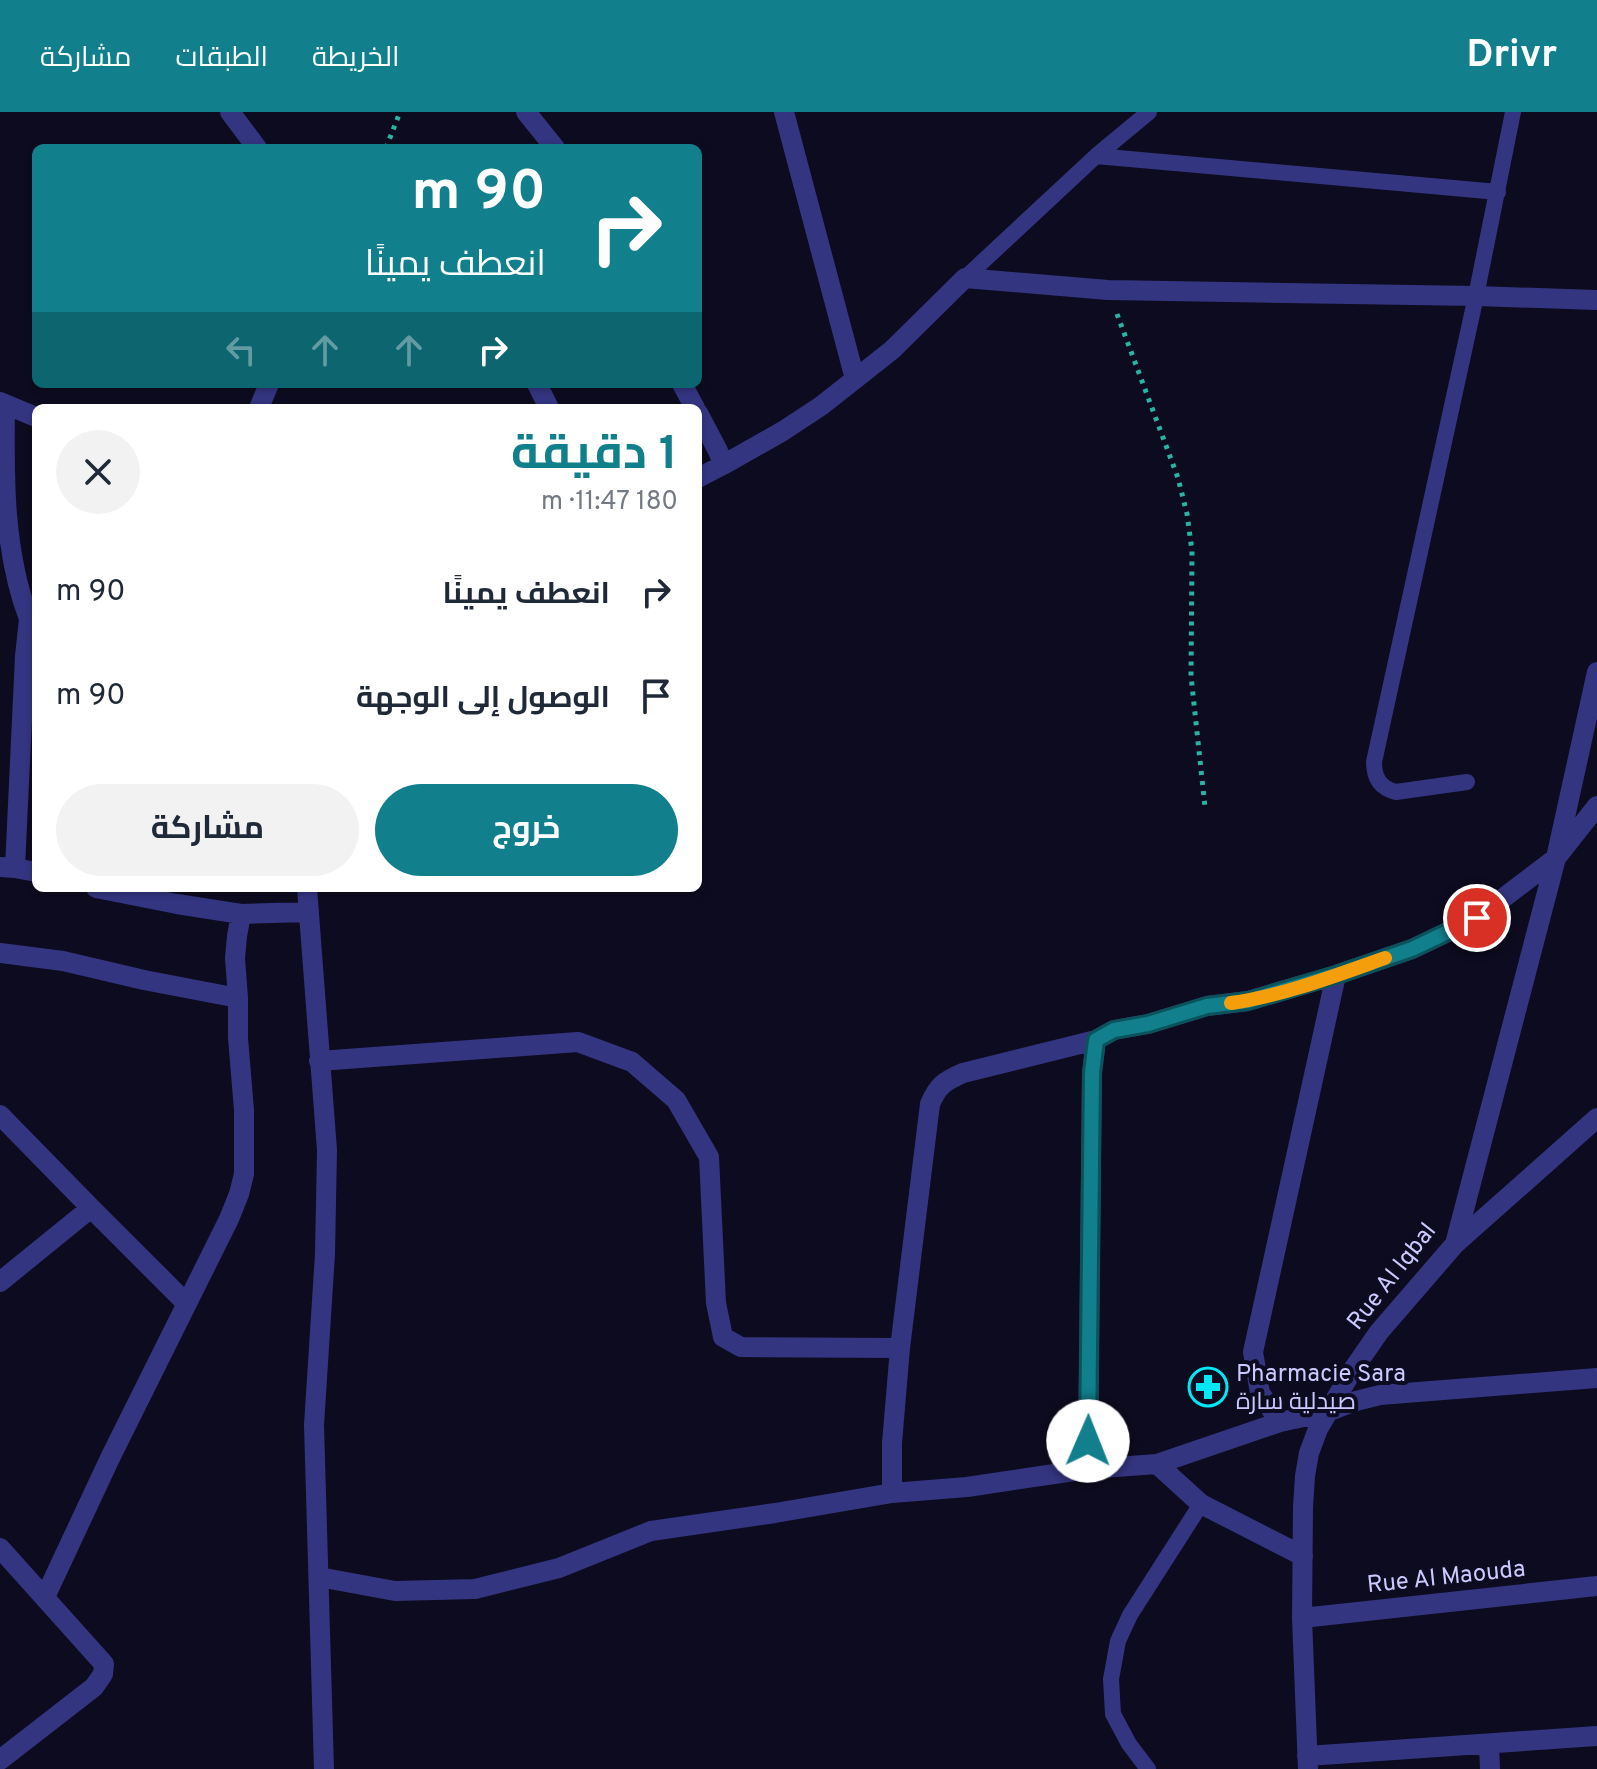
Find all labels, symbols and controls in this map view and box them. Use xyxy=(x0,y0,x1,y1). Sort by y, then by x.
text: Drivr xyxy=(1466,32,1557,81)
text: مشاركة xyxy=(40,41,131,77)
text: الطبقات xyxy=(175,41,268,77)
text: الخريطة xyxy=(312,41,399,77)
text: 90 m xyxy=(411,159,546,229)
icon: right xyxy=(574,176,678,280)
text: انعطف يمينًا xyxy=(365,243,546,289)
icon: left xyxy=(219,328,263,372)
icon: ahead xyxy=(303,328,347,372)
icon: ahead xyxy=(387,328,431,372)
icon: right xyxy=(471,328,515,372)
text: 1 دقيقة xyxy=(511,426,678,486)
button: close xyxy=(56,430,140,514)
text: 180 m · 11:47 xyxy=(541,486,678,519)
icon: right xyxy=(634,570,678,614)
text: 90 m xyxy=(56,574,125,611)
text: انعطف يمينًا xyxy=(443,577,610,614)
icon: arrive xyxy=(634,674,678,718)
text: 90 m xyxy=(56,678,125,715)
text: الوصول إلى الوجهة xyxy=(356,681,610,718)
button: مشاركة xyxy=(56,784,359,876)
button: خروج xyxy=(375,784,678,876)
pin xyxy=(1443,884,1511,952)
icon: arrive xyxy=(1455,896,1499,940)
street label: Rue Al Iqbal xyxy=(1341,1218,1444,1337)
place label: Pharmacie Sara صيدلية سارة xyxy=(1236,1360,1406,1418)
pharmacy icon: Pharmacie Sara صيدلية سارة xyxy=(1187,1366,1229,1408)
position arrow xyxy=(1046,1399,1130,1483)
street label: Rue Al Maouda xyxy=(1365,1555,1527,1601)

